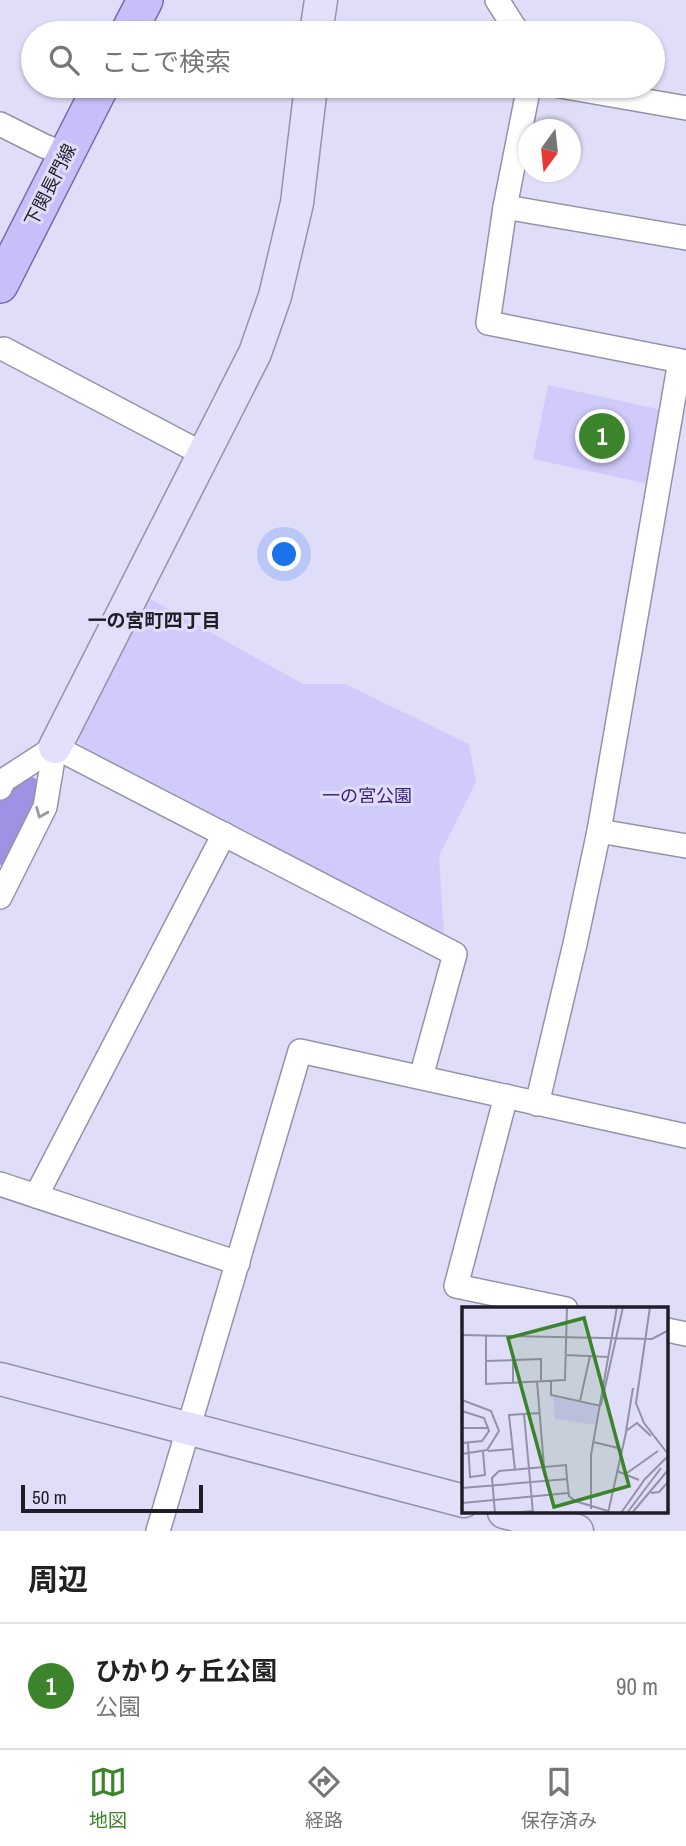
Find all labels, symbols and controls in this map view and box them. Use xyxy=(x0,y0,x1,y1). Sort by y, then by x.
search box xyxy=(21,21,665,98)
icon: search xyxy=(45,41,83,79)
text: ここで検索 xyxy=(101,44,231,79)
north arrow xyxy=(518,119,581,182)
street label: 下関長門線 xyxy=(18,139,82,231)
pin: 1 xyxy=(579,410,625,462)
your location xyxy=(267,537,301,571)
district label: 一の宮町四丁目 xyxy=(87,607,221,633)
park label: 一の宮公園 xyxy=(322,783,412,808)
one-way arrow xyxy=(35,806,49,818)
inset map xyxy=(462,1307,668,1514)
scale bar xyxy=(21,1482,203,1514)
text: 50 m xyxy=(32,1484,67,1510)
text: 周辺 xyxy=(28,1559,88,1599)
text: ひかりヶ丘公園 xyxy=(95,1653,277,1688)
text: 1 xyxy=(46,1671,56,1702)
text: 90 m xyxy=(616,1671,658,1702)
text: 公園 xyxy=(95,1691,141,1722)
tab: 地図 xyxy=(89,1763,127,1833)
tab: 経路 xyxy=(305,1763,343,1833)
tab: 保存済み xyxy=(521,1763,597,1833)

